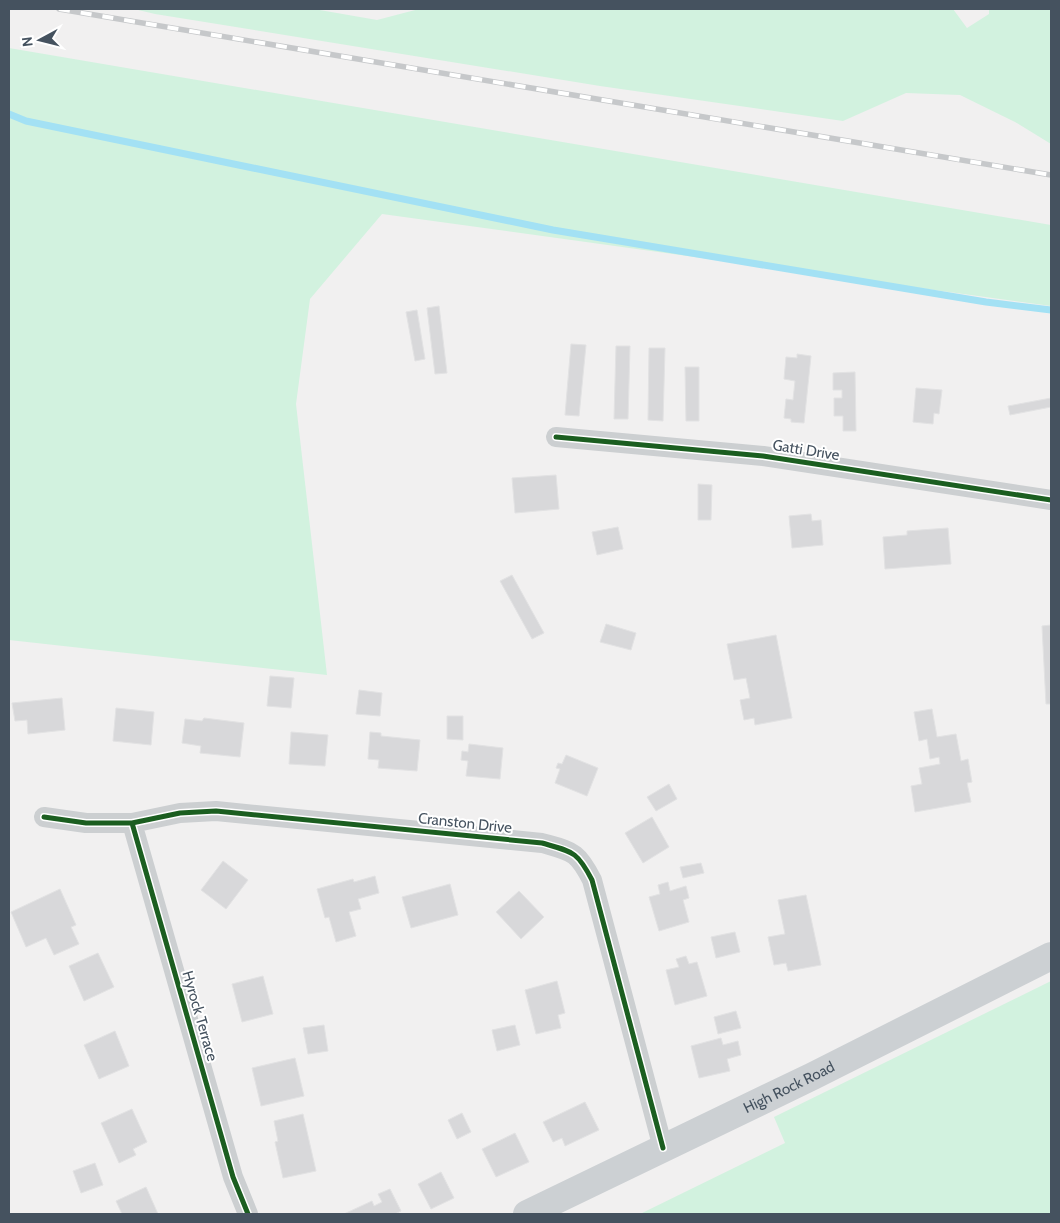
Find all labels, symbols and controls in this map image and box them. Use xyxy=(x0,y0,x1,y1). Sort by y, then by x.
north arrow xyxy=(15,15,65,65)
text: N xyxy=(18,36,37,48)
street label: Gatti Drive xyxy=(771,436,841,464)
street label: Cranston Drive xyxy=(417,809,513,837)
street label: Hyrock Terrace xyxy=(179,969,222,1064)
street label: High Rock Road xyxy=(741,1058,838,1117)

